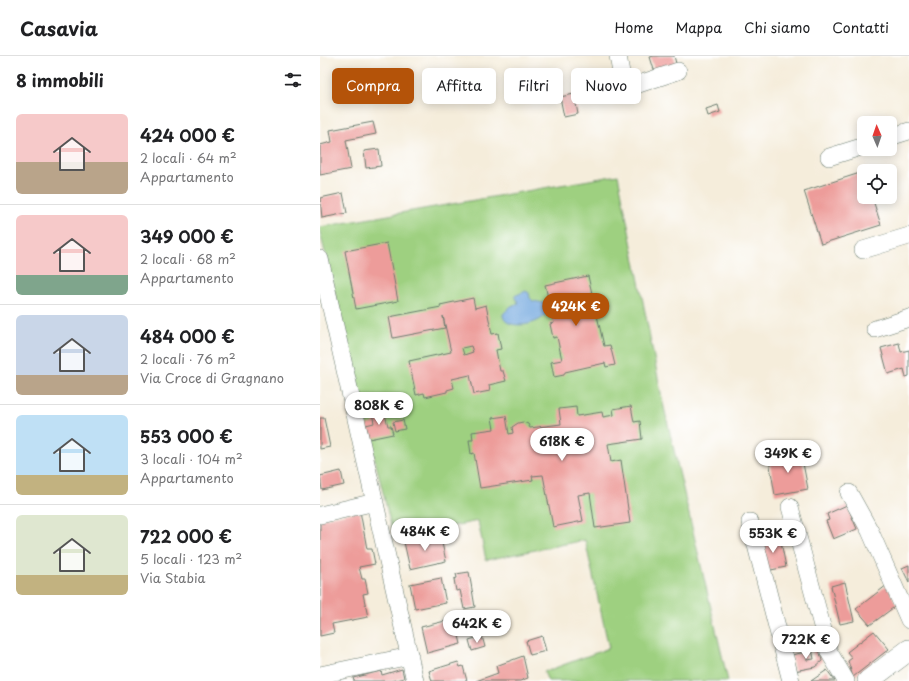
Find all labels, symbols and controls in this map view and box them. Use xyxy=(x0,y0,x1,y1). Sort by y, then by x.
text: Casavia xyxy=(20,14,98,42)
text: Home xyxy=(615,17,653,38)
text: Mappa xyxy=(675,17,722,38)
text: Chi siamo xyxy=(744,17,810,38)
text: Contatti xyxy=(832,17,889,38)
text: 8 immobili xyxy=(16,67,104,93)
chip: Compra xyxy=(332,68,414,104)
chip: Affitta xyxy=(422,68,496,104)
chip: Filtri xyxy=(504,68,563,104)
chip: Nuovo xyxy=(571,68,641,104)
icon: filters xyxy=(282,69,304,91)
north arrow xyxy=(857,116,897,156)
map controls xyxy=(857,116,897,204)
text: 424 000 € xyxy=(140,122,235,148)
icon: home xyxy=(48,130,96,178)
text: 2 locali · 64 m² xyxy=(140,148,237,167)
button: locate xyxy=(857,164,897,204)
text: Appartamento xyxy=(140,167,234,186)
text: 349 000 € xyxy=(140,223,234,249)
icon: home xyxy=(48,231,96,279)
text: 2 locali · 68 m² xyxy=(140,249,236,268)
text: Appartamento xyxy=(140,268,234,287)
pin: 424K € xyxy=(543,293,609,327)
text: 424K € xyxy=(551,296,601,315)
text: 484 000 € xyxy=(140,323,235,349)
icon: home xyxy=(48,331,96,379)
text: 2 locali · 76 m² xyxy=(140,349,236,368)
text: Via Croce di Gragnano xyxy=(140,368,284,387)
pin: 808K € xyxy=(346,392,412,426)
text: 808K € xyxy=(354,395,404,414)
text: 553 000 € xyxy=(140,423,233,449)
pin: 618K € xyxy=(529,428,595,462)
icon: home xyxy=(48,431,96,479)
text: 618K € xyxy=(539,431,585,450)
pin: 349K € xyxy=(755,440,821,474)
text: 349K € xyxy=(764,443,812,462)
text: 3 locali · 104 m² xyxy=(140,449,243,468)
text: Appartamento xyxy=(140,468,234,487)
pin: 484K € xyxy=(392,518,458,552)
pin: 553K € xyxy=(740,520,806,554)
text: 484K € xyxy=(400,521,450,540)
text: 722 000 € xyxy=(140,523,232,549)
text: 553K € xyxy=(749,523,797,542)
icon: home xyxy=(48,531,96,579)
text: 5 locali · 123 m² xyxy=(140,549,242,568)
text: Via Stabia xyxy=(140,568,206,587)
pin: 642K € xyxy=(444,610,510,644)
text: 642K € xyxy=(452,613,502,632)
pin: 722K € xyxy=(773,626,839,660)
text: 722K € xyxy=(782,629,830,648)

